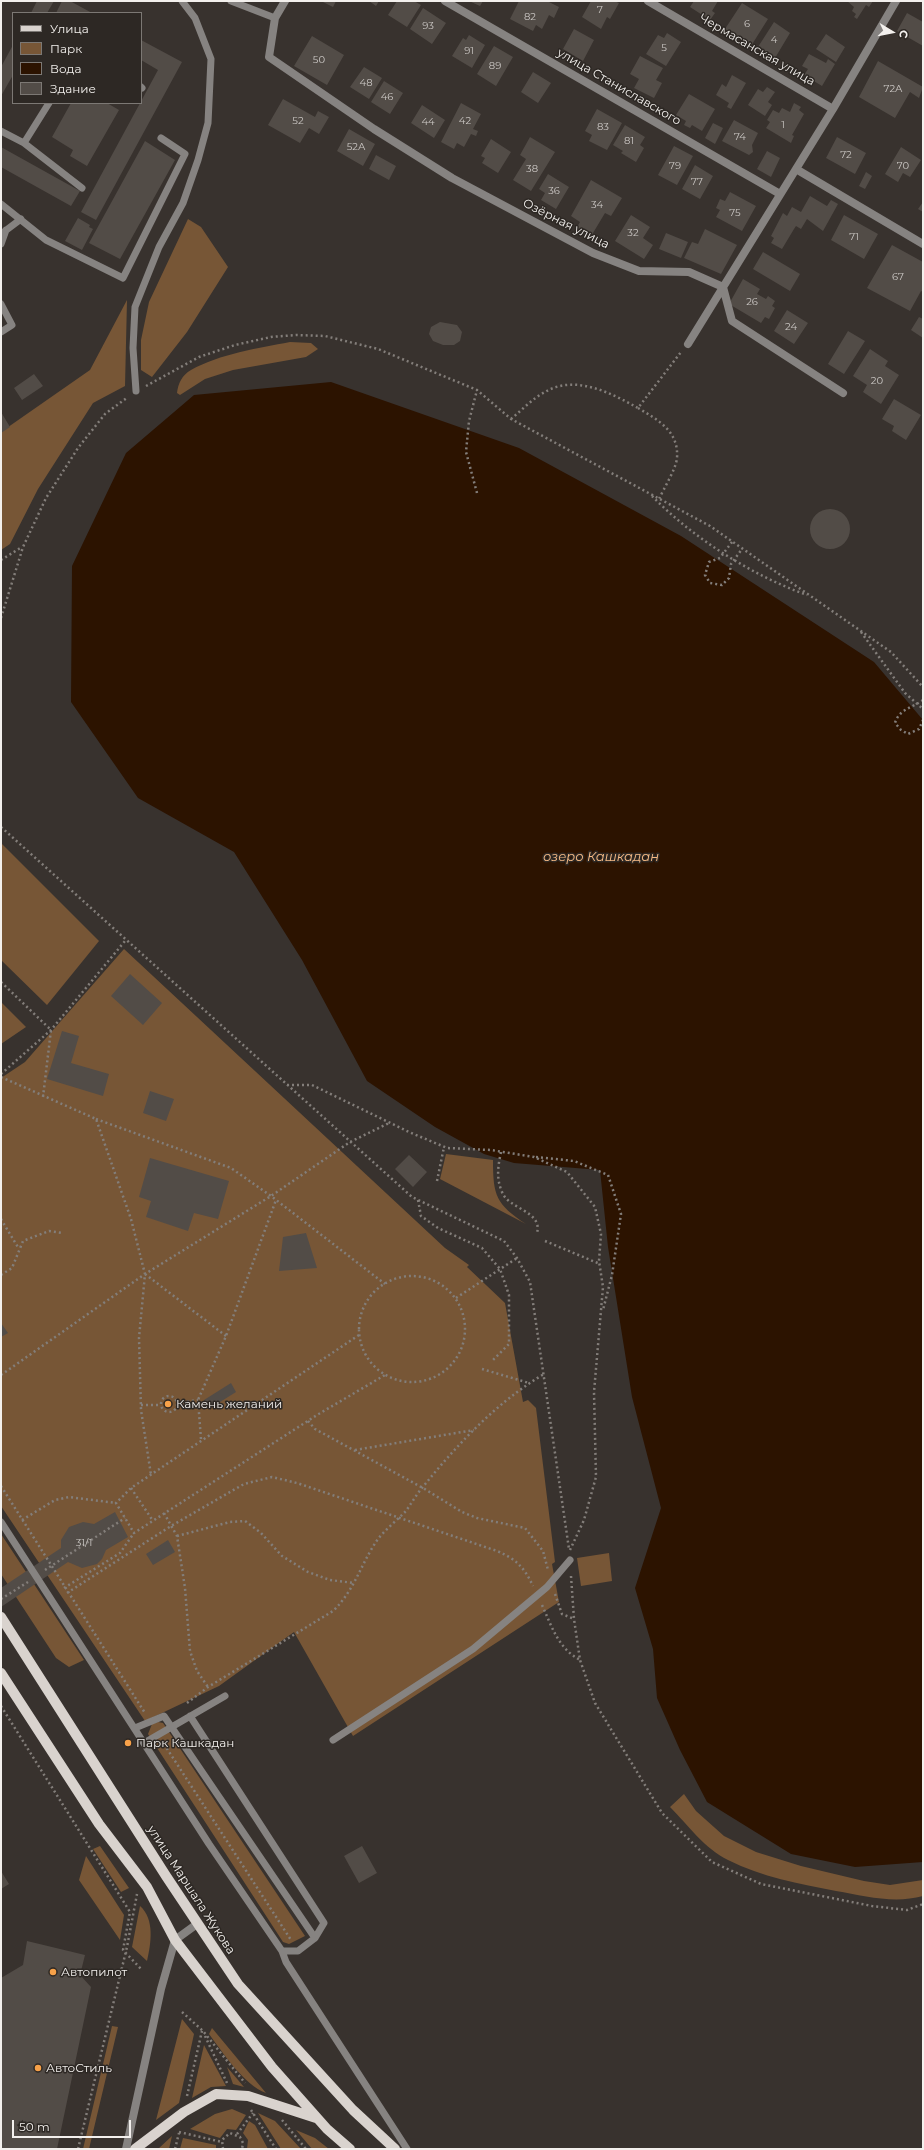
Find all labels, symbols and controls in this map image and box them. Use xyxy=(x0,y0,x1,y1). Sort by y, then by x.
house number: 7 xyxy=(597,4,603,16)
house number: 82 xyxy=(524,11,536,23)
street label: Чермасанская улица xyxy=(697,11,817,89)
legend xyxy=(12,12,142,104)
north arrow xyxy=(872,12,912,52)
house number: 6 xyxy=(744,18,750,30)
house number: 93 xyxy=(422,20,434,32)
text: Улица xyxy=(50,21,89,36)
text: С xyxy=(896,29,911,39)
house number: 4 xyxy=(771,34,777,46)
text: Парк xyxy=(50,41,82,56)
house number: 5 xyxy=(661,42,667,54)
house number: 91 xyxy=(464,45,474,57)
street label: улица Станиславского xyxy=(554,46,684,128)
house number: 50 xyxy=(313,54,325,66)
house number: 89 xyxy=(489,60,501,72)
text: Вода xyxy=(50,61,81,76)
house number: 48 xyxy=(359,77,373,89)
text: Здание xyxy=(50,81,96,96)
house number: 72А xyxy=(883,83,903,95)
house number: 46 xyxy=(381,91,393,103)
house number: 52 xyxy=(292,115,304,127)
house number: 42 xyxy=(459,115,471,127)
house number: 44 xyxy=(421,116,435,128)
house number: 1 xyxy=(781,119,785,131)
house number: 83 xyxy=(597,121,609,133)
house number: 74 xyxy=(734,131,746,143)
house number: 81 xyxy=(624,135,634,147)
house number: 52А xyxy=(347,141,365,153)
house number: 72 xyxy=(840,149,852,161)
house number: 79 xyxy=(669,160,681,172)
house number: 70 xyxy=(897,160,909,172)
house number: 38 xyxy=(526,163,538,175)
house number: 77 xyxy=(691,176,703,188)
house number: 36 xyxy=(548,185,560,197)
street label: Озёрная улица xyxy=(520,196,612,252)
house number: 34 xyxy=(591,199,603,211)
house number: 75 xyxy=(729,207,741,219)
house number: 32 xyxy=(627,227,639,239)
house number: 71 xyxy=(849,231,859,243)
house number: 67 xyxy=(892,271,904,283)
house number: 26 xyxy=(746,296,758,308)
house number: 24 xyxy=(785,321,797,333)
house number: 20 xyxy=(871,375,883,387)
water label: озеро Кашкадан xyxy=(543,849,659,865)
place label: Камень желаний xyxy=(176,1397,282,1411)
marker: Камень желаний xyxy=(163,1399,173,1409)
house number: 31/1 xyxy=(76,1537,92,1549)
place label: Парк Кашкадан xyxy=(136,1736,234,1750)
marker: Парк Кашкадан xyxy=(123,1738,133,1748)
street label: улица Маршала Жукова xyxy=(144,1823,238,1957)
place label: Автопилот xyxy=(61,1965,127,1979)
marker: Автопилот xyxy=(48,1967,58,1977)
place label: АвтоСтиль xyxy=(46,2061,112,2075)
marker: АвтоСтиль xyxy=(33,2063,43,2073)
scale bar xyxy=(14,2112,133,2138)
text: 50 m xyxy=(19,2119,50,2134)

